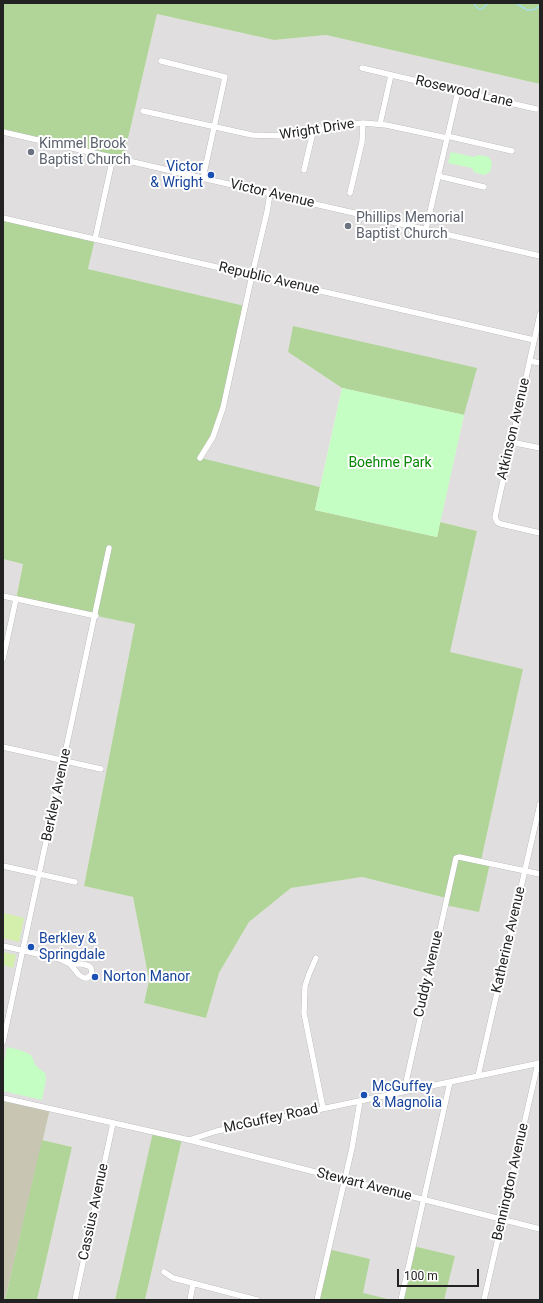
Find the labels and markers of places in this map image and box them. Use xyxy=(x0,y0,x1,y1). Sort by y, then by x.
place label: Kimmel Brook Baptist Church xyxy=(39,136,131,168)
marker: Kimmel Brook Baptist Church xyxy=(26,147,36,157)
place label: Victor & Wright xyxy=(150,159,203,192)
marker: Victor & Wright xyxy=(206,170,216,180)
place label: Phillips Memorial Baptist Church xyxy=(356,210,464,242)
marker: Phillips Memorial Baptist Church xyxy=(343,221,353,231)
place label: Berkley & Springdale xyxy=(39,931,105,964)
marker: Berkley & Springdale xyxy=(26,942,36,952)
place label: Norton Manor xyxy=(103,969,190,985)
marker: Norton Manor xyxy=(90,972,100,982)
place label: McGuffey & Magnolia xyxy=(372,1079,442,1112)
marker: McGuffey & Magnolia xyxy=(359,1090,369,1100)

